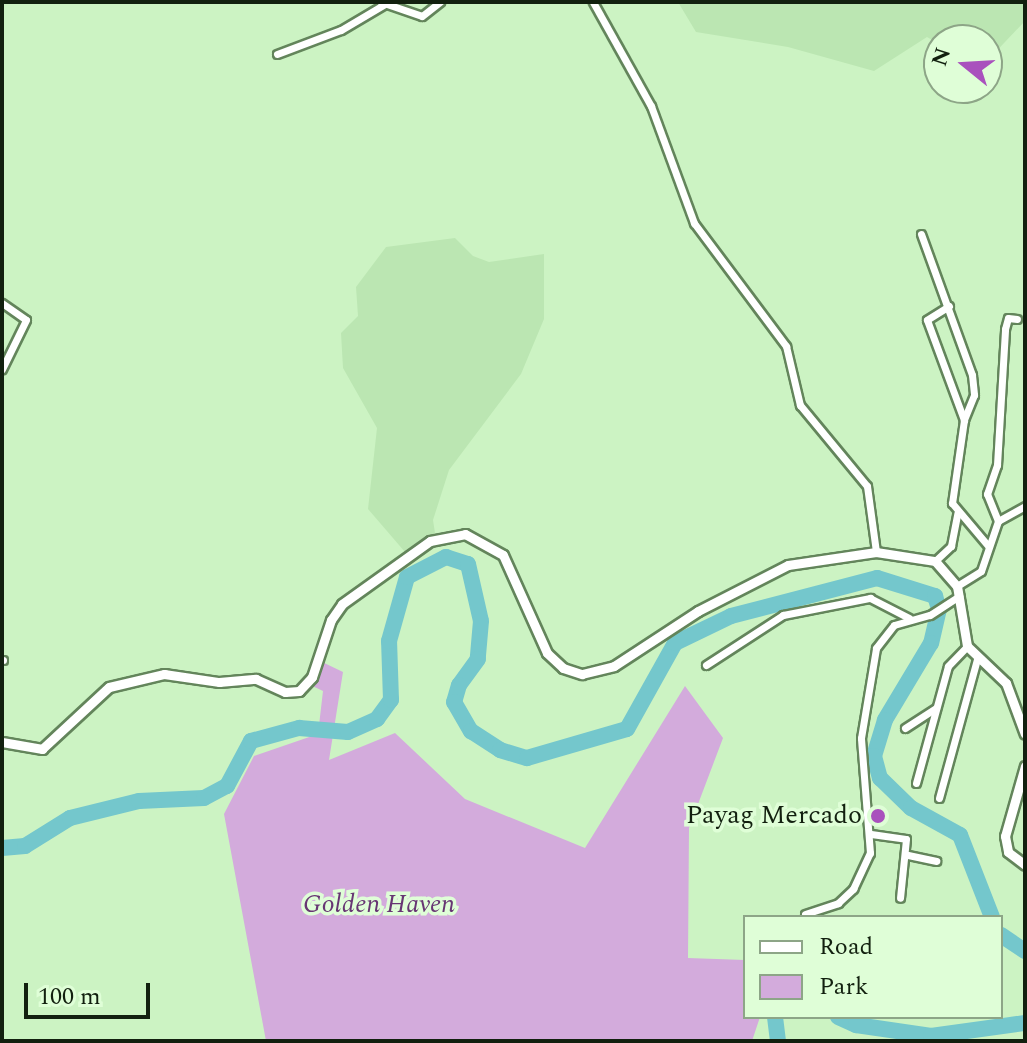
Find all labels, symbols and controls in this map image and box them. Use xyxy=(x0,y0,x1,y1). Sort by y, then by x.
north arrow xyxy=(923,24,1003,104)
text: N xyxy=(923,43,960,71)
place label: Payag Mercado xyxy=(686,800,862,832)
marker: Payag Mercado xyxy=(869,807,887,825)
park label: Golden Haven xyxy=(303,889,455,921)
legend xyxy=(743,915,1003,1019)
text: Road xyxy=(819,929,873,965)
scale bar xyxy=(28,967,154,1017)
text: Park xyxy=(819,969,869,1005)
text: 100 m xyxy=(38,979,101,1015)

